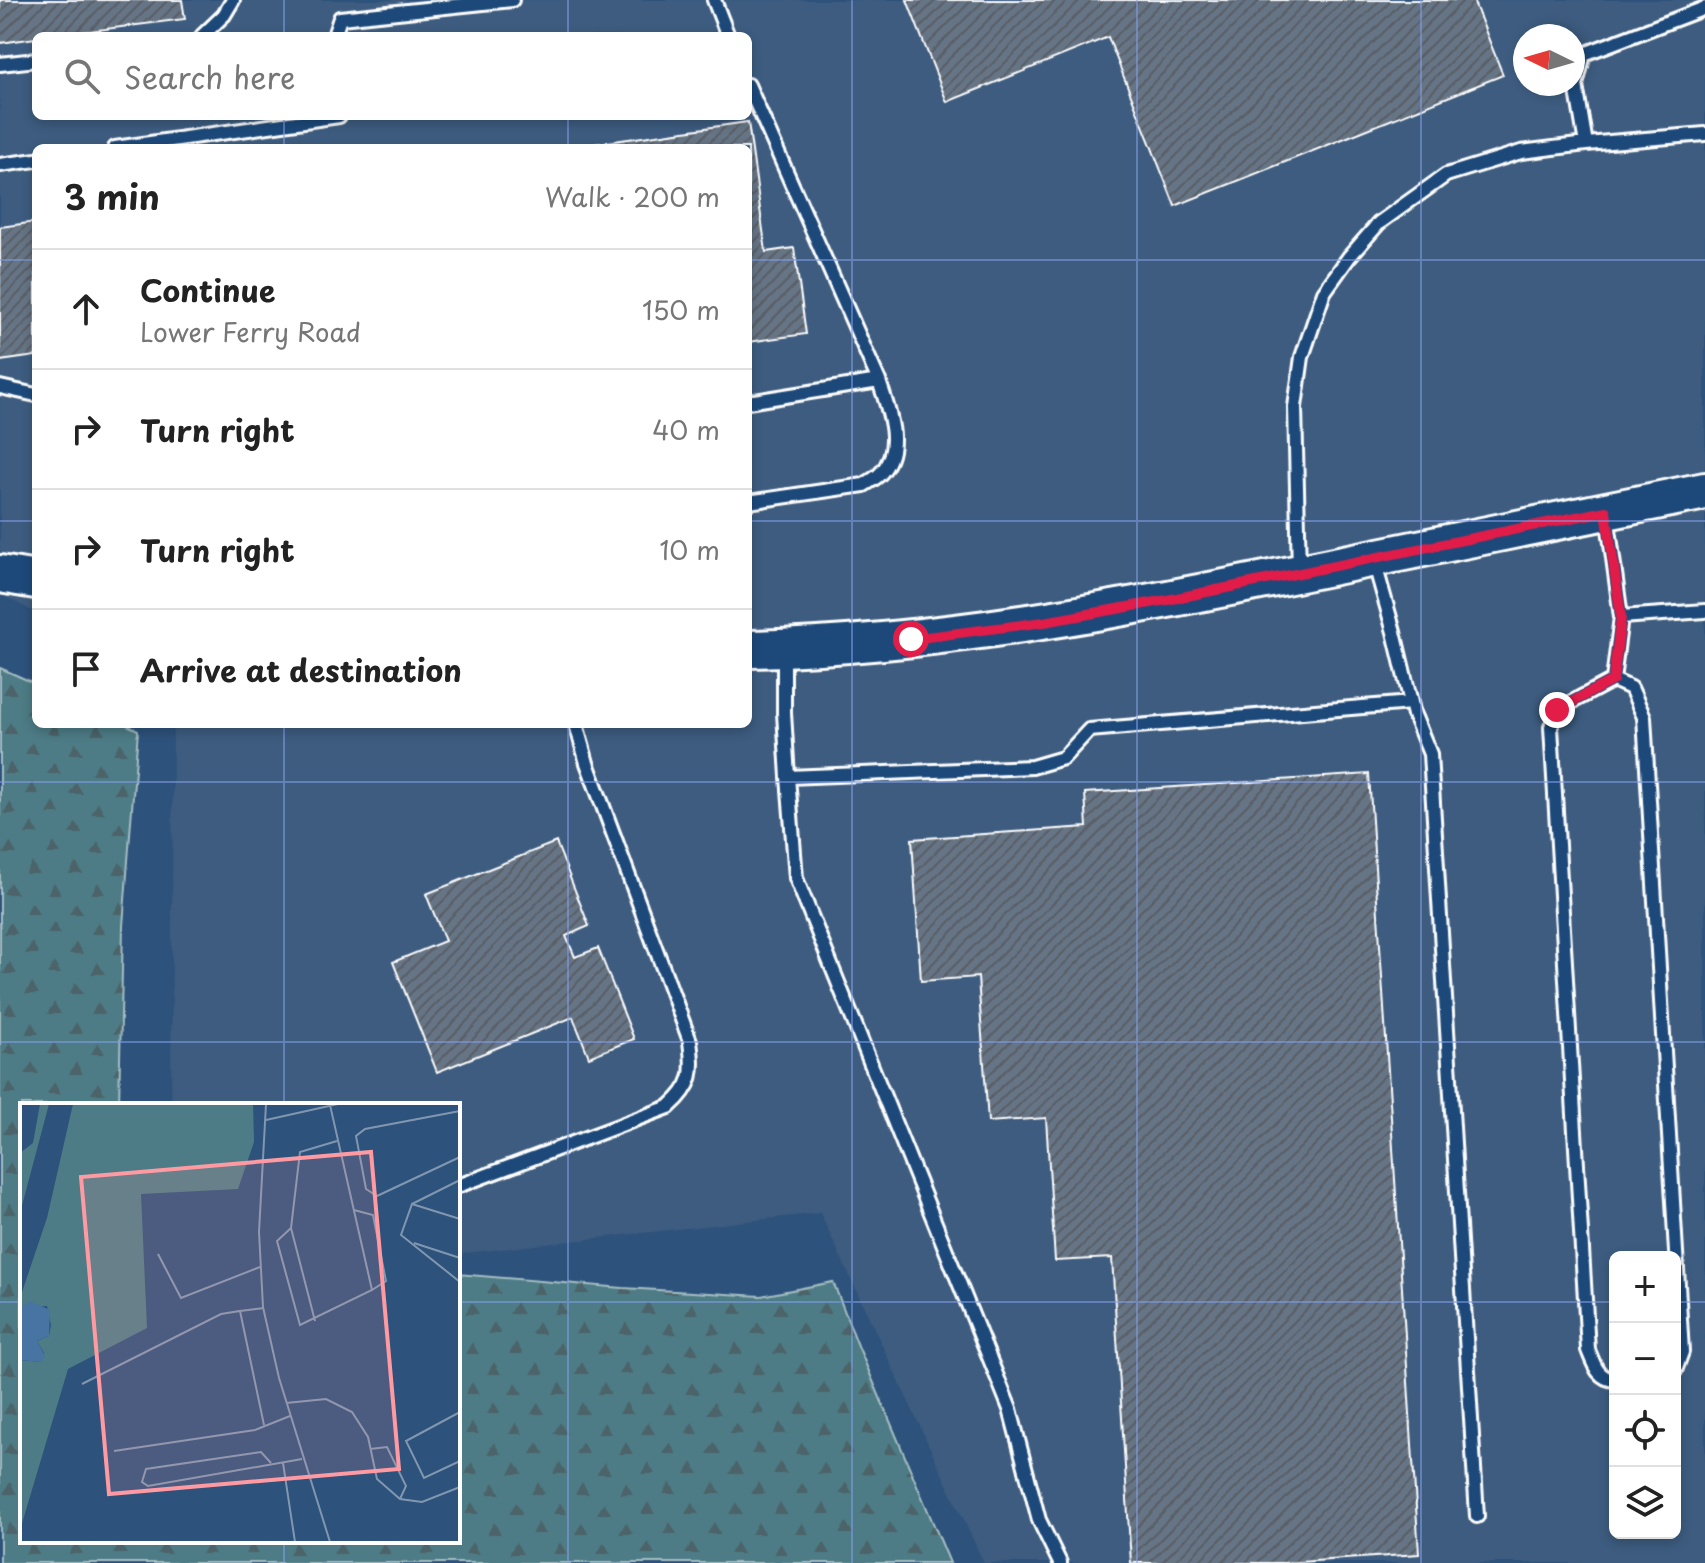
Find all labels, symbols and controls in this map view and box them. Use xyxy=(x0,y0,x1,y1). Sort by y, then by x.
north arrow xyxy=(1513,24,1585,96)
search box xyxy=(32,32,752,120)
icon: search xyxy=(60,54,104,98)
text: Search here xyxy=(124,54,296,99)
text: 3 min xyxy=(64,170,160,222)
text: Walk · 200 m xyxy=(545,177,720,216)
text: Continue xyxy=(140,267,275,312)
icon: ahead xyxy=(64,287,108,331)
text: 150 m xyxy=(642,290,720,329)
text: Lower Ferry Road xyxy=(140,312,361,351)
icon: right xyxy=(64,407,108,451)
text: Turn right xyxy=(140,407,295,452)
text: 40 m xyxy=(652,410,720,449)
icon: right xyxy=(64,527,108,571)
text: Turn right xyxy=(140,527,295,572)
text: 10 m xyxy=(659,530,720,569)
route start xyxy=(893,621,929,657)
icon: arrive xyxy=(64,647,108,691)
text: Arrive at destination xyxy=(140,647,462,692)
route end xyxy=(1539,692,1575,728)
inset map xyxy=(20,1103,460,1543)
map controls xyxy=(1609,1251,1681,1539)
button: + xyxy=(1609,1251,1681,1323)
button: − xyxy=(1609,1323,1681,1395)
button: locate xyxy=(1609,1395,1681,1467)
button: layers xyxy=(1609,1467,1681,1539)

